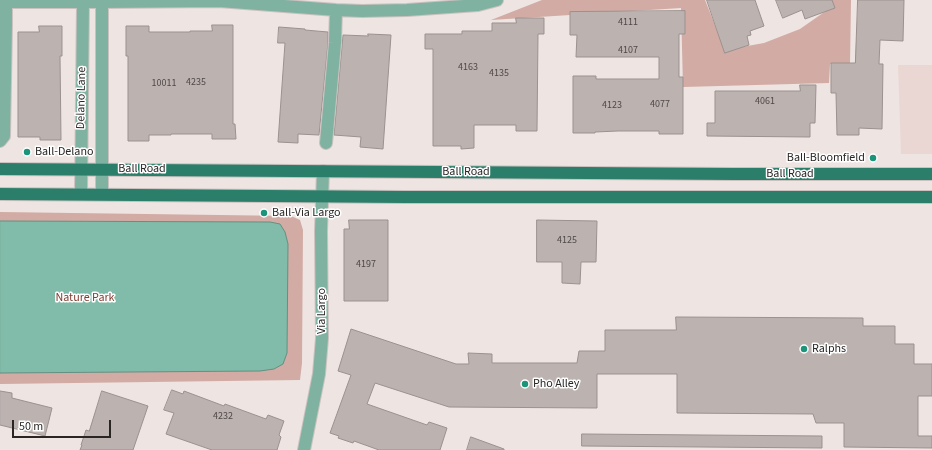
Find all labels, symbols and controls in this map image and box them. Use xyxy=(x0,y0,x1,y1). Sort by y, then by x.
house number: 4111 xyxy=(618,17,638,29)
house number: 4107 xyxy=(618,45,638,57)
house number: 4163 xyxy=(458,62,478,74)
street label: Delano Lane xyxy=(74,67,90,129)
house number: 4135 xyxy=(489,68,509,80)
house number: 4235 xyxy=(186,77,206,89)
house number: 10011 xyxy=(152,78,176,90)
house number: 4061 xyxy=(755,96,775,108)
house number: 4077 xyxy=(650,99,670,111)
house number: 4123 xyxy=(602,100,622,112)
place label: Ball-Delano xyxy=(35,145,93,159)
marker: Ball-Delano xyxy=(22,147,32,157)
place label: Ball-Bloomfield xyxy=(787,151,865,165)
marker: Ball-Bloomfield xyxy=(868,153,878,163)
street label: Ball Road xyxy=(118,162,166,176)
street label: Ball Road xyxy=(442,165,490,179)
street label: Ball Road xyxy=(766,167,814,181)
place label: Ball-Via Largo xyxy=(272,206,341,220)
marker: Ball-Via Largo xyxy=(259,208,269,218)
house number: 4125 xyxy=(557,235,577,247)
house number: 4197 xyxy=(356,259,376,271)
street label: Via Largo xyxy=(315,288,329,334)
park label: Nature Park xyxy=(55,291,115,305)
place label: Ralphs xyxy=(812,342,846,356)
marker: Ralphs xyxy=(799,344,809,354)
place label: Pho Alley xyxy=(533,377,579,391)
marker: Pho Alley xyxy=(520,379,530,389)
house number: 4232 xyxy=(213,411,233,423)
scale bar xyxy=(14,412,113,438)
text: 50 m xyxy=(19,418,43,435)

